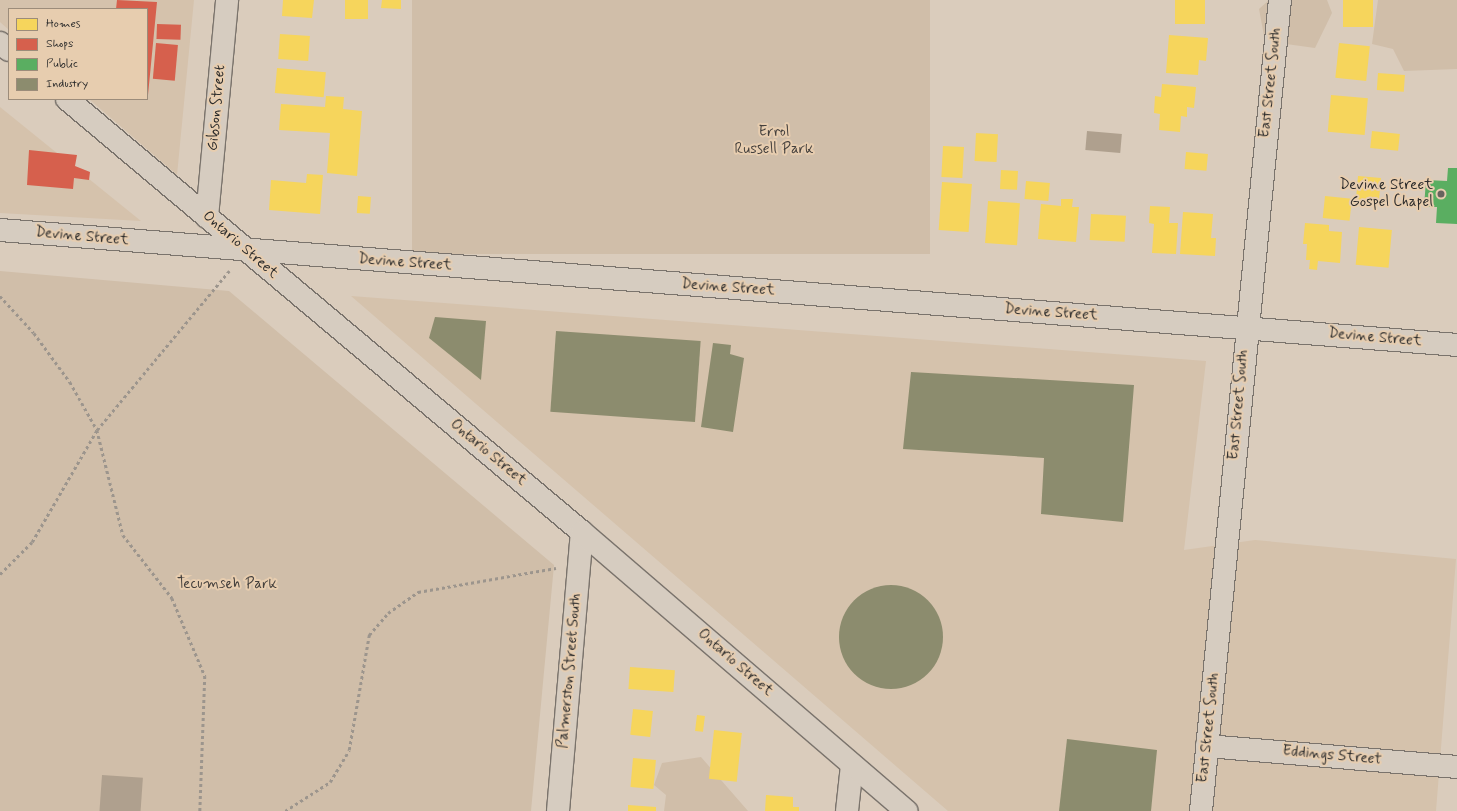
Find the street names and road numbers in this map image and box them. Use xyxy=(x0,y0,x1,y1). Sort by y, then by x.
street label: East Street South xyxy=(1256,27,1286,139)
street label: Gibson Street xyxy=(204,63,230,153)
street label: Ontario Street xyxy=(199,207,281,283)
street label: Devine Street xyxy=(35,224,129,250)
street label: Devine Street xyxy=(358,251,452,275)
street label: Devine Street xyxy=(681,276,775,300)
street label: Devine Street xyxy=(1004,301,1098,325)
street label: Devine Street xyxy=(1328,325,1422,351)
street label: East Street South xyxy=(1225,349,1253,461)
street label: Ontario Street xyxy=(446,416,530,490)
street label: Palmerston Street South xyxy=(554,592,586,750)
street label: Ontario Street xyxy=(694,625,776,701)
street label: East Street South xyxy=(1194,672,1224,784)
street label: Eddings Street xyxy=(1282,743,1382,769)

